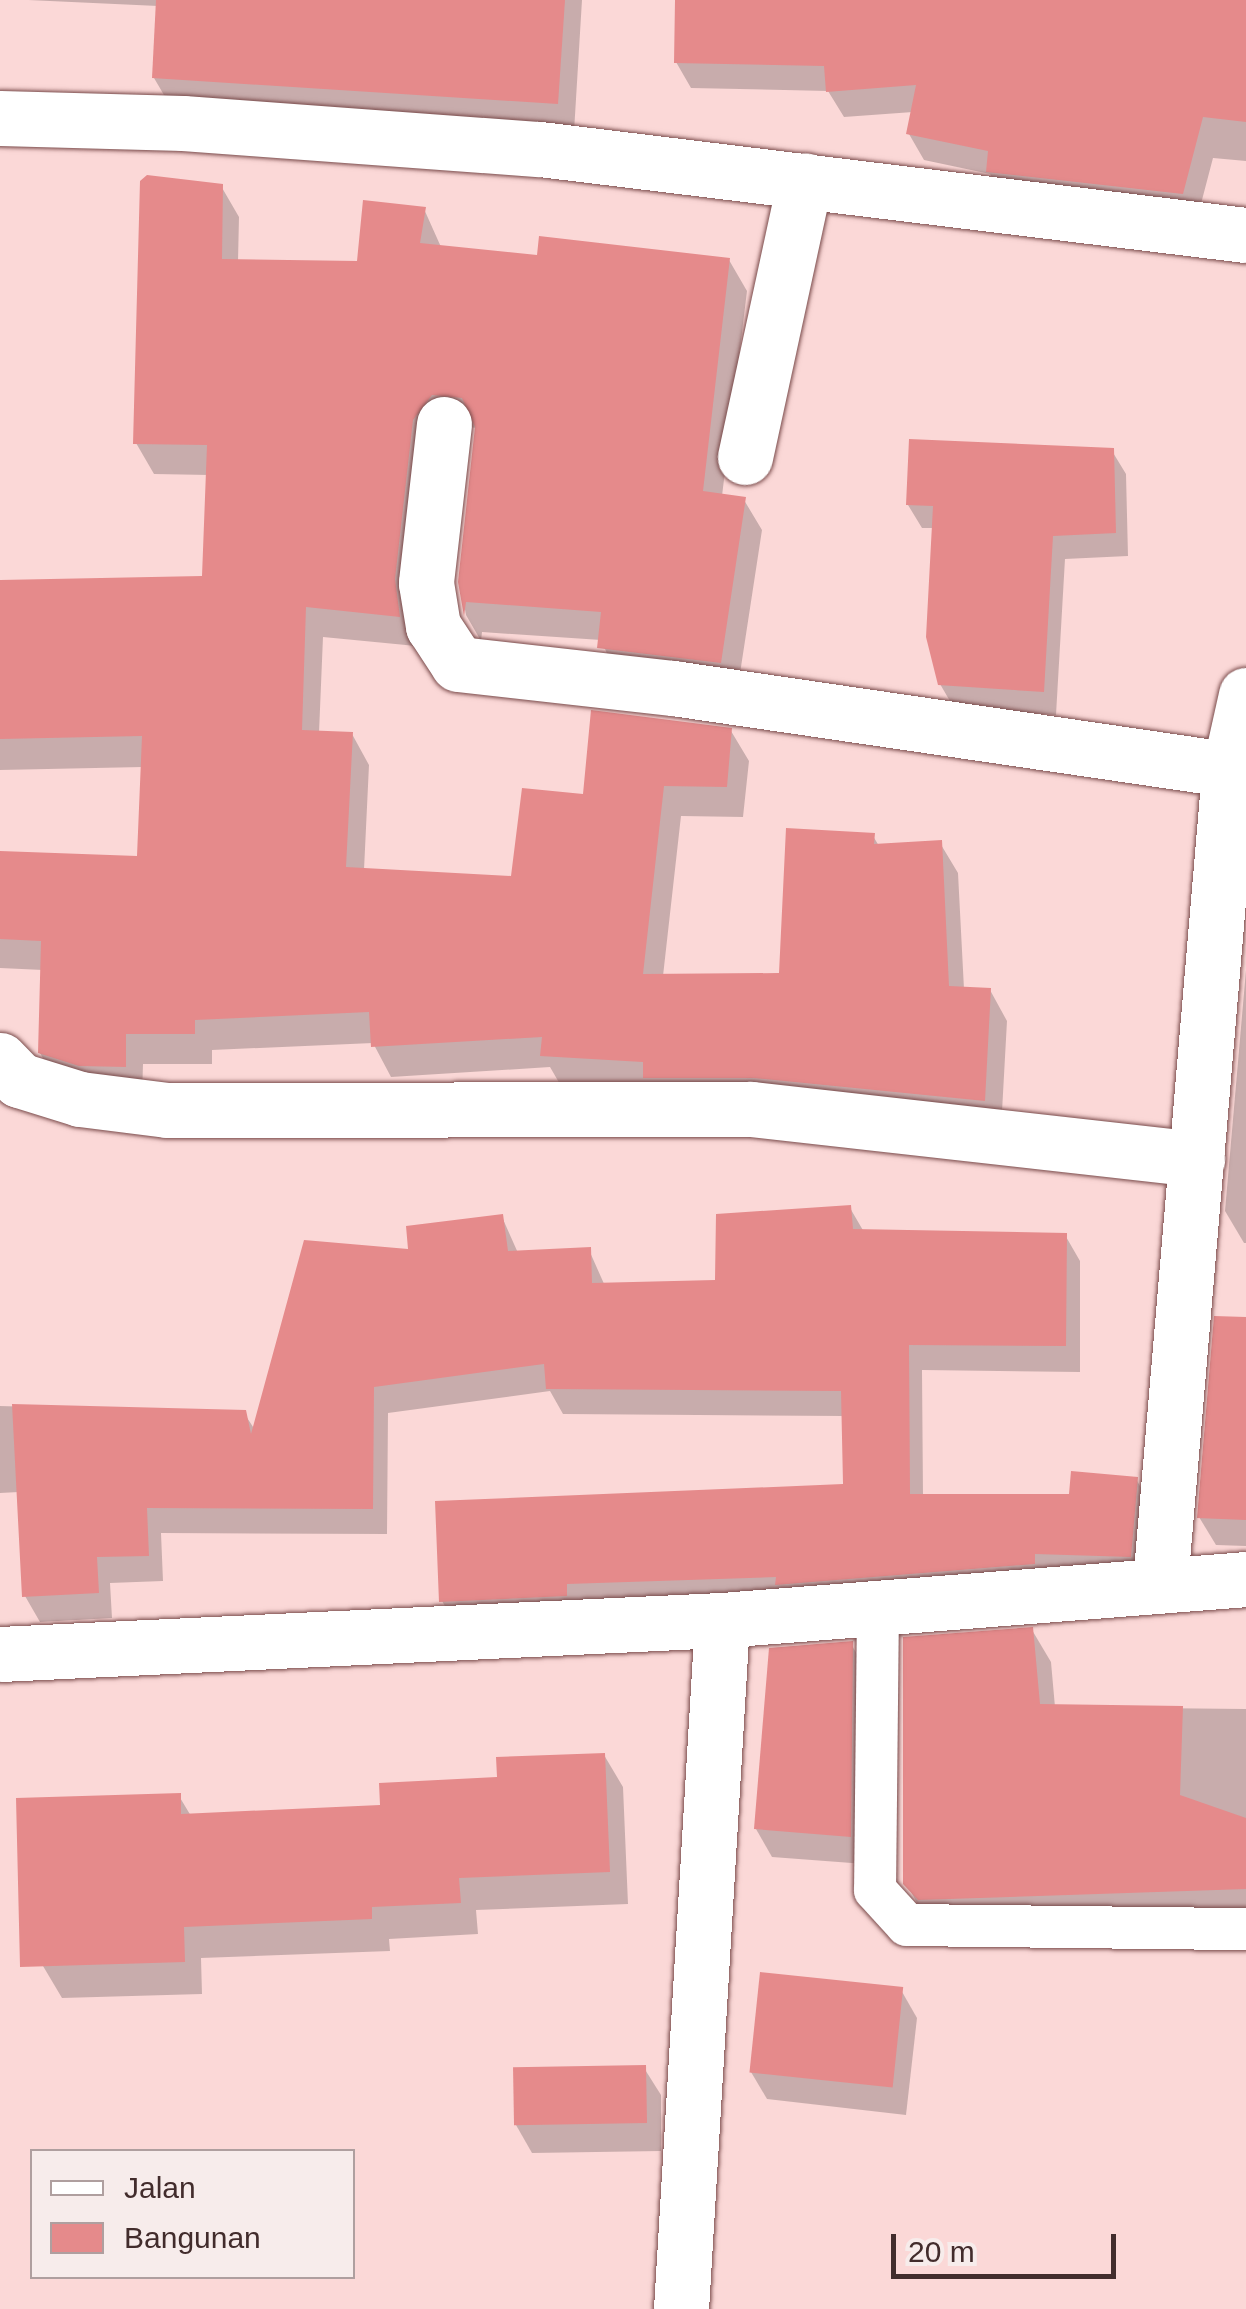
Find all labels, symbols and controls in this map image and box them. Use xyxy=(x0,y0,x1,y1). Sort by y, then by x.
legend xyxy=(30,2149,355,2279)
text: Jalan xyxy=(124,2171,196,2204)
scale bar xyxy=(896,2214,1121,2276)
text: Bangunan xyxy=(124,2221,261,2254)
text: 20 m xyxy=(908,2235,975,2268)

